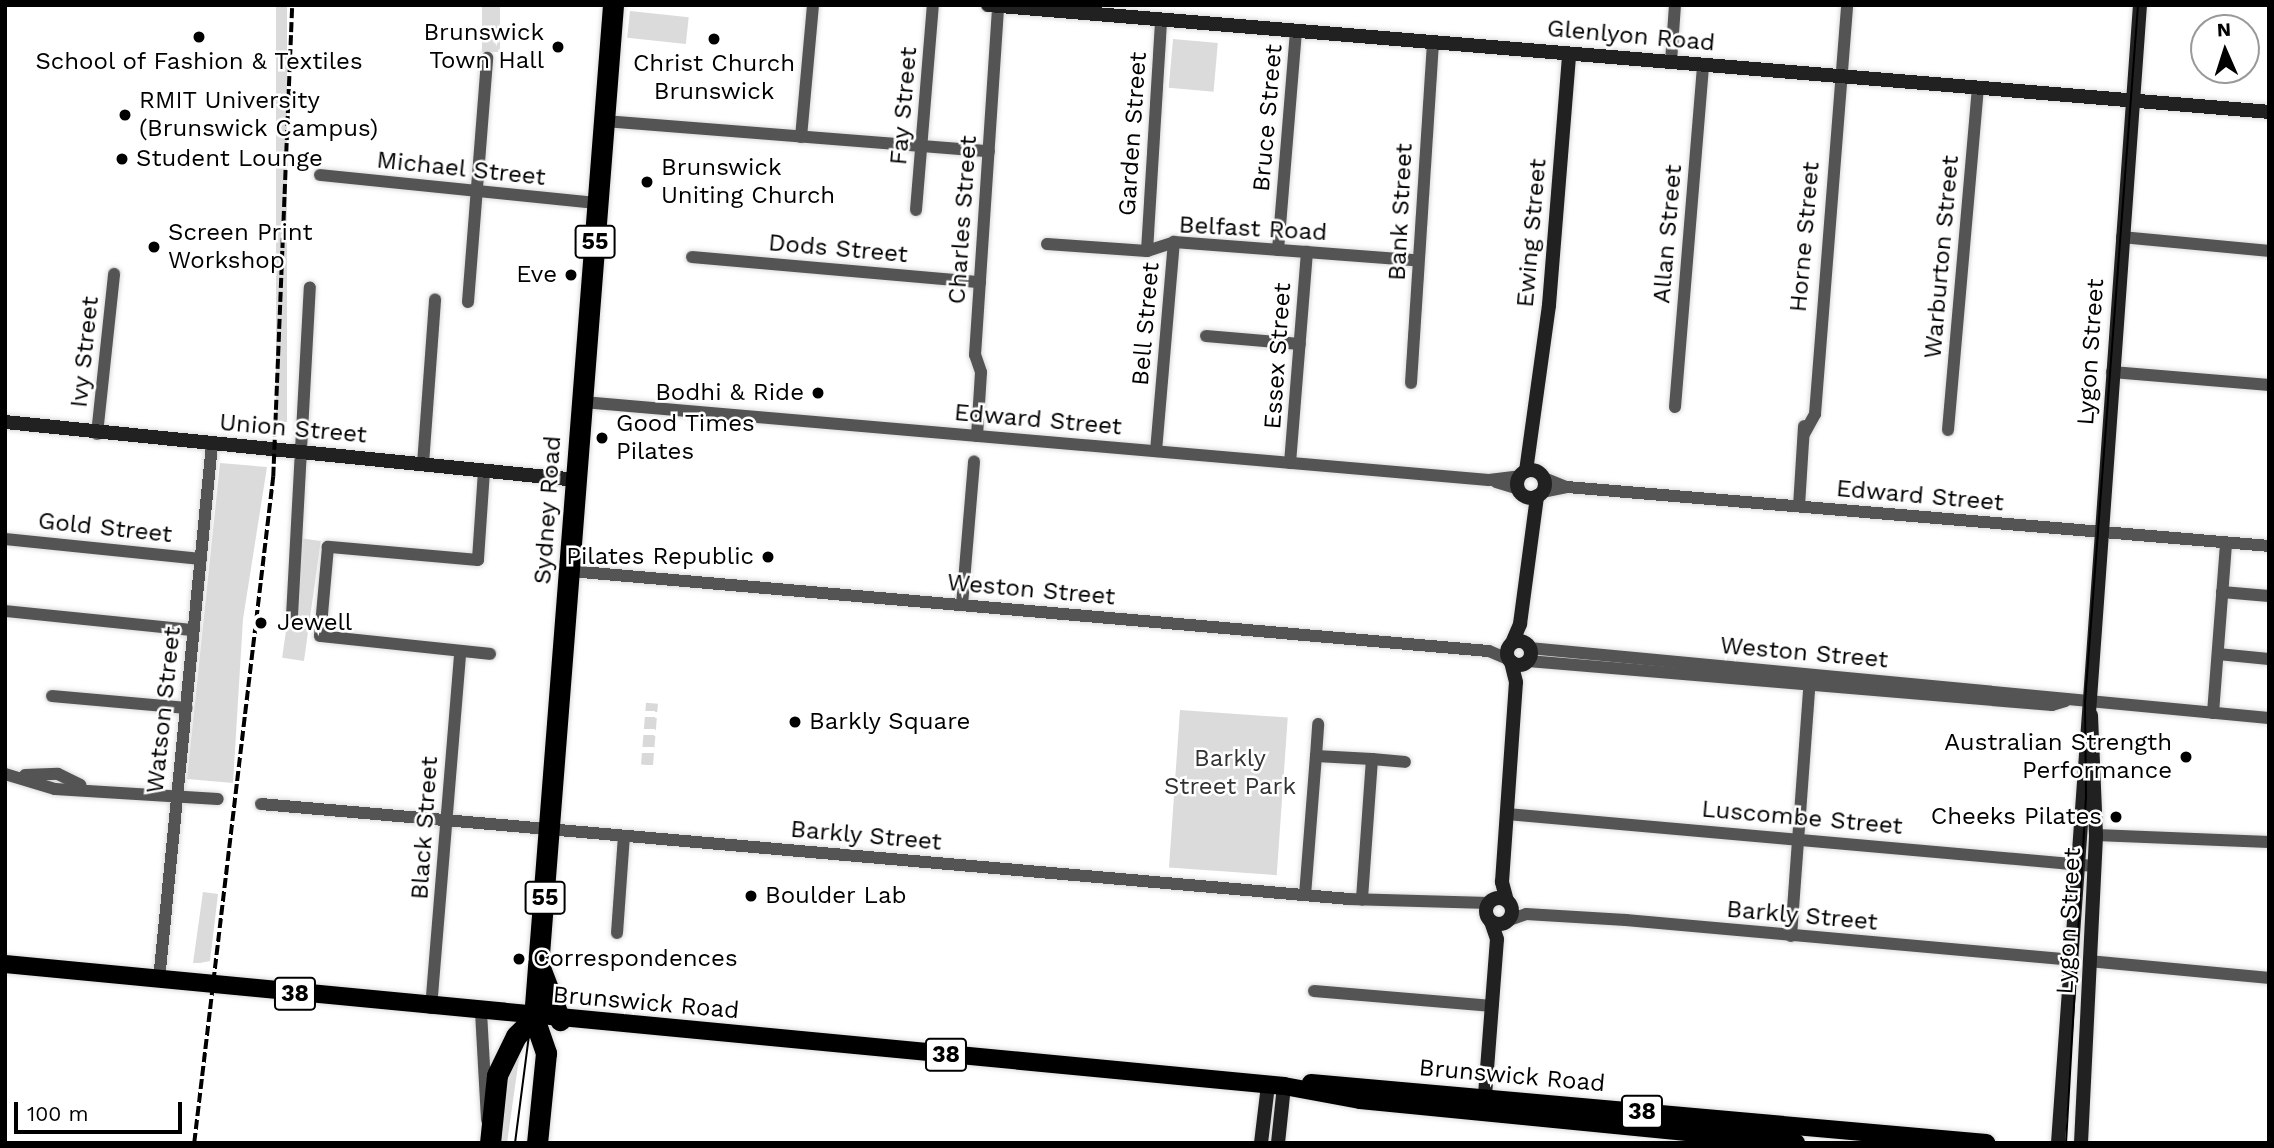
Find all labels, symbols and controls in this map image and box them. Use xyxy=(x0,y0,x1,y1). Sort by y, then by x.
street label: Glenlyon Road xyxy=(1546,14,1716,58)
north arrow xyxy=(2190,14,2260,84)
text: N xyxy=(2216,18,2232,41)
place label: Brunswick Town Hall xyxy=(423,19,544,75)
marker: School of Fashion & Textiles xyxy=(191,29,207,45)
marker: Christ Church Brunswick xyxy=(706,31,722,47)
marker: Brunswick Town Hall xyxy=(550,39,566,55)
street label: Bruce Street xyxy=(1247,43,1289,193)
street label: Fay Street xyxy=(884,45,924,167)
place label: School of Fashion & Textiles xyxy=(34,48,364,76)
place label: Christ Church Brunswick xyxy=(633,50,795,106)
street label: Garden Street xyxy=(1113,51,1153,217)
place label: RMIT University (Brunswick Campus) xyxy=(139,87,379,143)
marker: RMIT University (Brunswick Campus) xyxy=(117,107,133,123)
street label: Charles Street xyxy=(943,135,983,305)
street label: Bank Street xyxy=(1383,142,1419,282)
place label: Student Lounge xyxy=(136,145,323,173)
street label: Michael Street xyxy=(375,146,547,192)
marker: Student Lounge xyxy=(114,151,130,167)
place label: Brunswick Uniting Church xyxy=(661,154,835,210)
street label: Warburton Street xyxy=(1919,154,1965,360)
street label: Ewing Street xyxy=(1511,157,1553,309)
street label: Horne Street xyxy=(1784,161,1826,313)
street label: Allan Street xyxy=(1648,163,1688,305)
marker: Brunswick Uniting Church xyxy=(639,174,655,190)
street label: Belfast Road xyxy=(1178,211,1328,247)
place label: Screen Print Workshop xyxy=(168,219,313,275)
road number: 55 xyxy=(574,222,616,262)
street label: Dods Street xyxy=(767,229,909,269)
marker: Screen Print Workshop xyxy=(146,239,162,255)
place label: Eve xyxy=(516,261,557,289)
street label: Bell Street xyxy=(1126,261,1166,387)
marker: Eve xyxy=(563,267,579,283)
street label: Lygon Street xyxy=(2072,278,2110,426)
street label: Essex Street xyxy=(1259,282,1297,430)
street label: Ivy Street xyxy=(65,295,105,409)
place label: Bodhi & Ride xyxy=(655,379,804,407)
marker: Bodhi & Ride xyxy=(810,385,826,401)
street label: Edward Street xyxy=(953,398,1123,442)
street label: Union Street xyxy=(218,408,368,450)
place label: Good Times Pilates xyxy=(616,410,755,466)
marker: Good Times Pilates xyxy=(594,430,610,446)
street label: Sydney Road xyxy=(528,434,568,586)
street label: Edward Street xyxy=(1835,474,2005,518)
street label: Gold Street xyxy=(37,507,173,549)
place label: Pilates Republic xyxy=(566,543,754,571)
marker: Pilates Republic xyxy=(760,549,776,565)
street label: Weston Street xyxy=(946,568,1116,612)
place label: Jewell xyxy=(277,609,352,637)
marker: Jewell xyxy=(251,613,271,633)
street label: Watson Street xyxy=(141,625,187,795)
street label: Weston Street xyxy=(1719,631,1889,675)
place label: Barkly Square xyxy=(809,708,971,736)
marker: Barkly Square xyxy=(787,714,803,730)
place label: Australian Strength Performance xyxy=(1944,729,2172,785)
park label: Barkly Street Park xyxy=(1164,745,1296,801)
marker: Australian Strength Performance xyxy=(2178,749,2194,765)
street label: Black Street xyxy=(406,755,444,901)
street label: Luscombe Street xyxy=(1700,795,1904,841)
place label: Cheeks Pilates xyxy=(1931,803,2102,831)
marker: Cheeks Pilates xyxy=(2108,809,2124,825)
street label: Barkly Street xyxy=(789,815,943,857)
street label: Lygon Street xyxy=(2051,847,2087,995)
road number: 55 xyxy=(524,878,566,917)
place label: Boulder Lab xyxy=(765,882,907,910)
marker: Boulder Lab xyxy=(743,888,759,904)
street label: Barkly Street xyxy=(1725,895,1879,937)
place label: Correspondences xyxy=(533,945,738,973)
marker: Correspondences xyxy=(511,951,527,967)
road number: 38 xyxy=(272,974,318,1014)
street label: Brunswick Road xyxy=(551,980,741,1026)
road number: 38 xyxy=(923,1036,969,1074)
street label: Brunswick Road xyxy=(1417,1053,1607,1099)
scale bar xyxy=(18,1088,186,1132)
road number: 38 xyxy=(1619,1092,1665,1132)
text: 100 m xyxy=(27,1101,89,1126)

